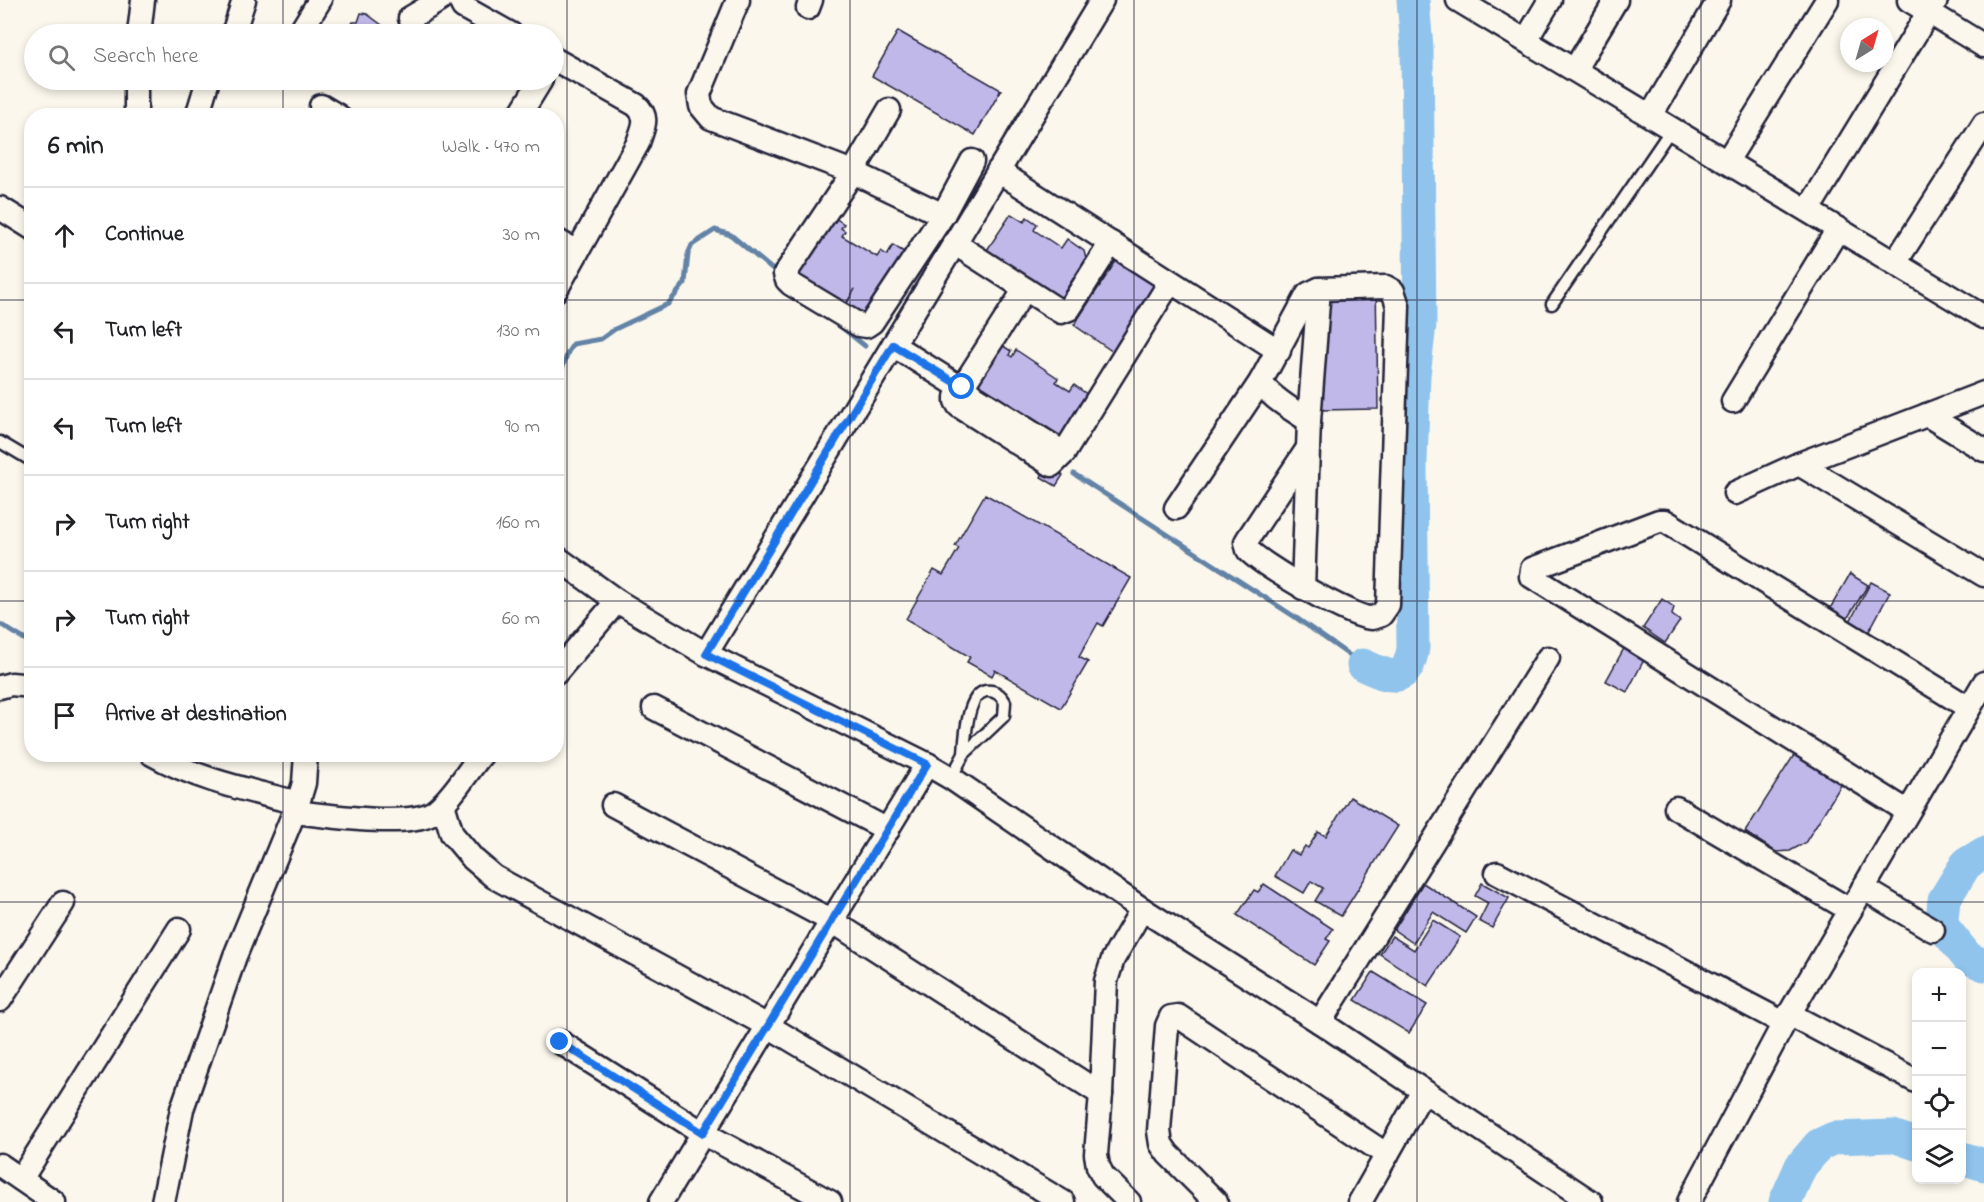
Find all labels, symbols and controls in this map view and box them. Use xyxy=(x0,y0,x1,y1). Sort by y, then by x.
north arrow xyxy=(1840,18,1894,72)
search box xyxy=(24,24,564,90)
icon: search xyxy=(45,41,78,74)
text: Search here xyxy=(93,41,198,73)
text: 6 min xyxy=(48,128,104,166)
text: Walk · 470 m xyxy=(442,133,540,162)
icon: ahead xyxy=(48,219,81,252)
text: Continue xyxy=(105,219,184,251)
text: 30 m xyxy=(503,221,540,250)
icon: left xyxy=(48,315,81,348)
text: Turn left xyxy=(105,315,182,347)
text: 130 m xyxy=(496,317,540,346)
route start xyxy=(948,373,974,399)
icon: left xyxy=(48,411,81,444)
text: Turn left xyxy=(105,411,182,443)
text: 90 m xyxy=(505,413,540,442)
icon: right xyxy=(48,507,81,540)
text: Turn right xyxy=(105,507,190,539)
text: 160 m xyxy=(496,509,540,538)
icon: right xyxy=(48,603,81,636)
text: Turn right xyxy=(105,603,190,635)
text: 60 m xyxy=(502,605,540,634)
icon: arrive xyxy=(48,699,81,732)
text: Arrive at destination xyxy=(105,699,287,731)
map controls xyxy=(1912,968,1966,1184)
button: + xyxy=(1912,968,1966,1022)
button: − xyxy=(1912,1022,1966,1076)
route end xyxy=(546,1028,572,1054)
button: locate xyxy=(1912,1076,1966,1130)
button: layers xyxy=(1912,1130,1966,1184)

